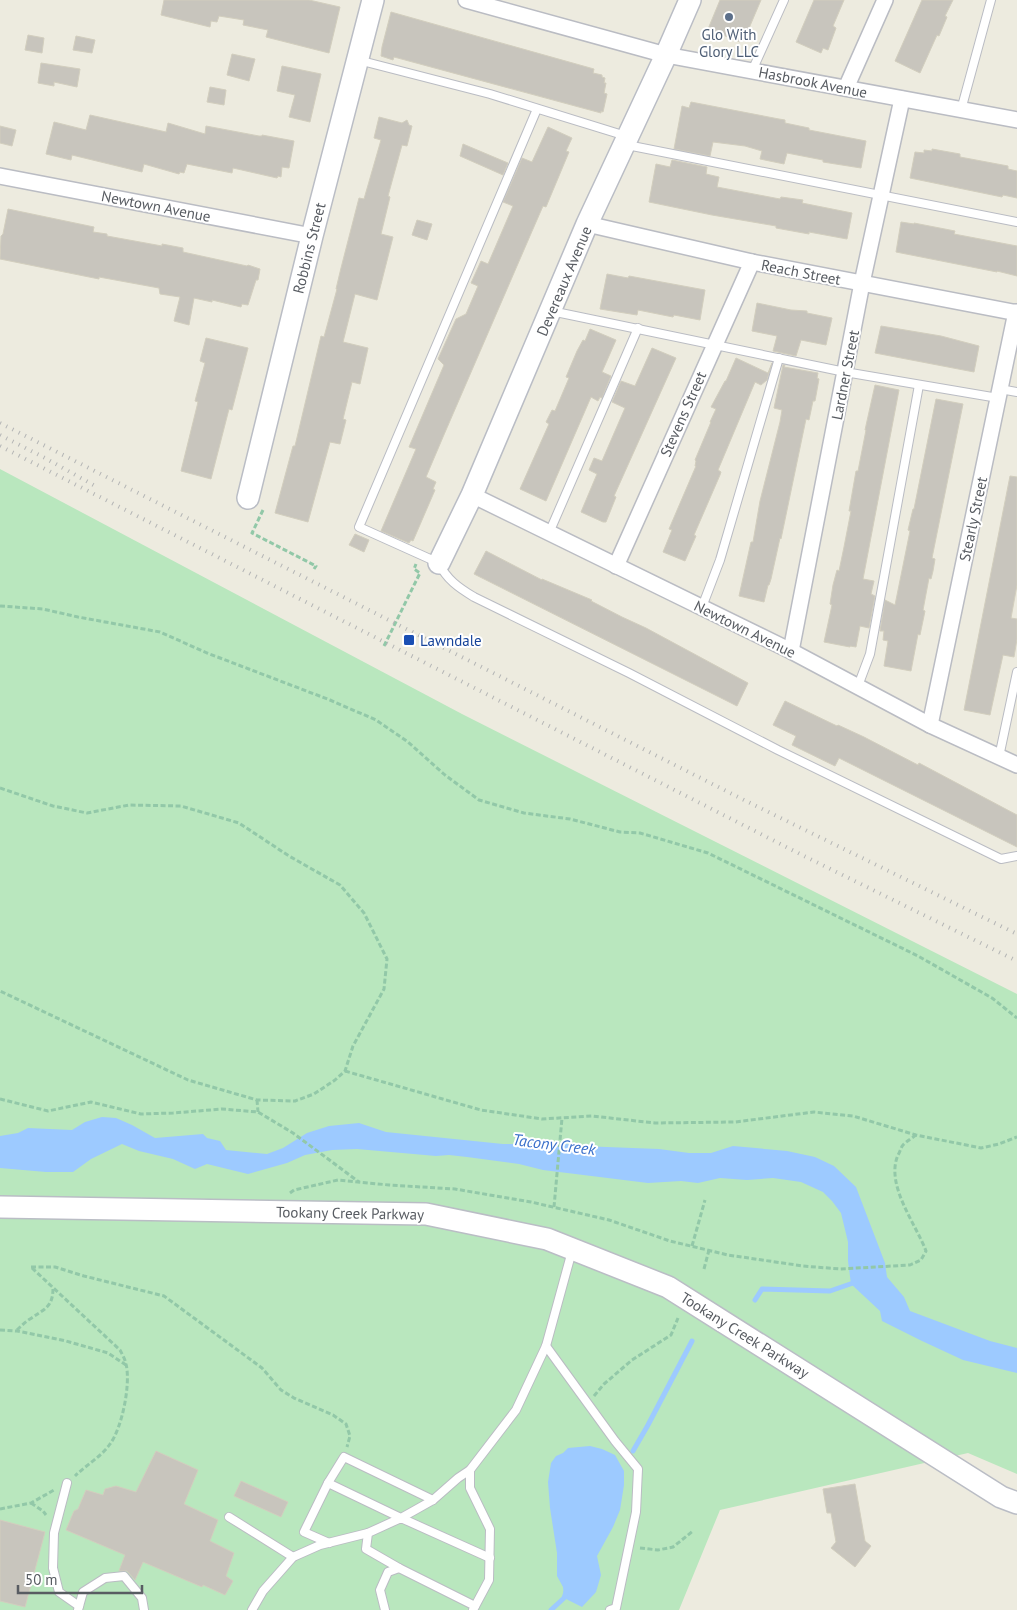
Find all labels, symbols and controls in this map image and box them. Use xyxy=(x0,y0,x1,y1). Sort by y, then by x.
marker: Glo With Glory LLC xyxy=(723,11,735,23)
place label: Glo With Glory LLC xyxy=(699,25,759,61)
street label: Hasbrook Avenue xyxy=(757,62,869,102)
street label: Newtown Avenue xyxy=(100,186,212,226)
street label: Robbins Street xyxy=(288,200,330,296)
street label: Devereaux Avenue xyxy=(532,223,596,339)
street label: Reach Street xyxy=(760,255,842,289)
street label: Lardner Street xyxy=(827,328,863,422)
street label: Stevens Street xyxy=(656,368,710,460)
street label: Stearly Street xyxy=(955,475,991,563)
street label: Newtown Avenue xyxy=(691,596,799,662)
place label: Lawndale xyxy=(420,631,482,650)
marker: Lawndale xyxy=(402,633,416,647)
water label: Tacony Creek xyxy=(511,1129,597,1159)
street label: Tookany Creek Parkway xyxy=(276,1202,424,1224)
street label: Tookany Creek Parkway xyxy=(677,1288,813,1382)
scale bar xyxy=(18,1562,141,1594)
text: 50 m xyxy=(25,1570,58,1589)

